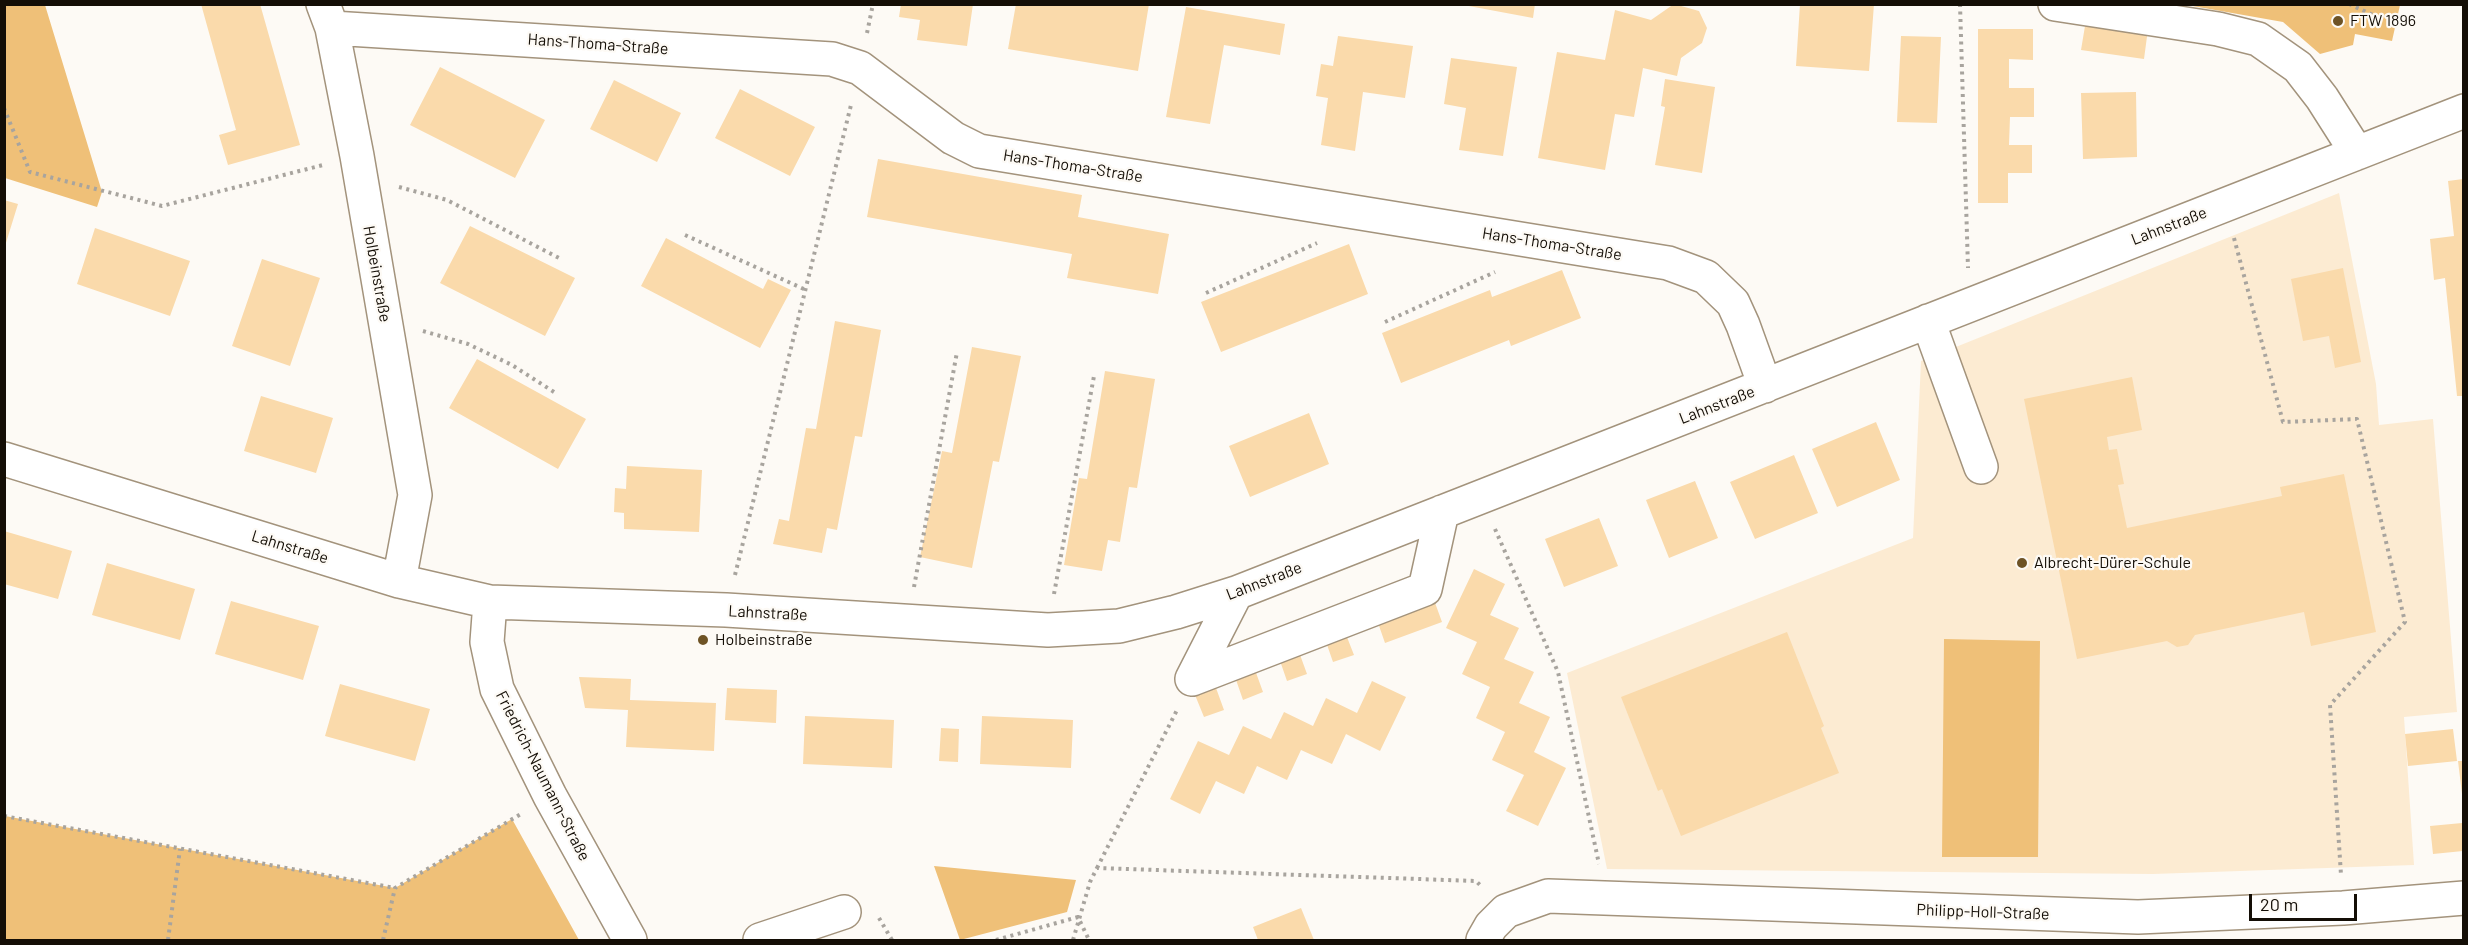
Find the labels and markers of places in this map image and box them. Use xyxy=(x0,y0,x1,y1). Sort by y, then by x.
place label: FTW 1896 xyxy=(2350,11,2416,31)
marker: FTW 1896 xyxy=(2331,14,2345,28)
place label: Albrecht-Dürer-Schule xyxy=(2034,553,2191,573)
marker: Albrecht-Dürer-Schule xyxy=(2015,556,2029,570)
place label: Holbeinstraße xyxy=(715,630,813,650)
marker: Holbeinstraße xyxy=(696,633,710,647)

